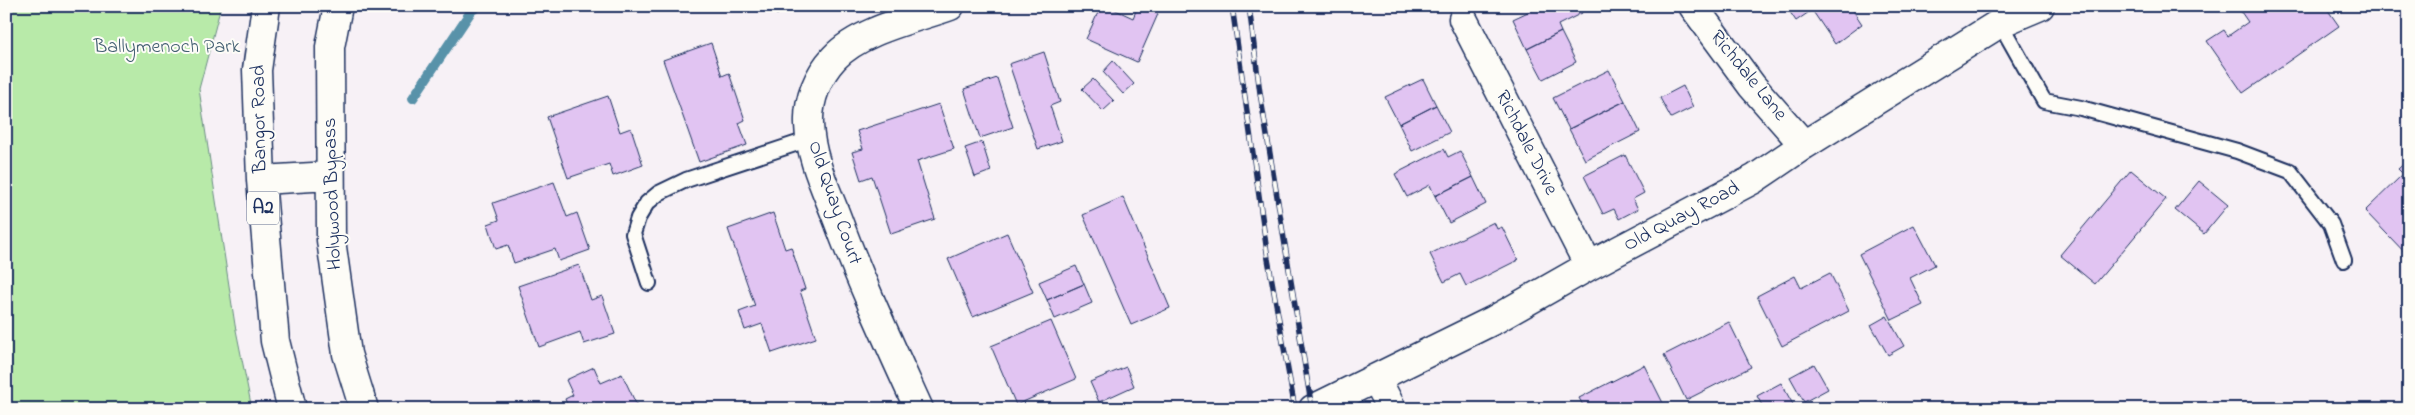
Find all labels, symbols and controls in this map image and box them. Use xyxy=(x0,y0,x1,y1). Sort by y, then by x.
street label: Richdale Lane xyxy=(1702,24,1794,128)
park label: Ballymenoch Park xyxy=(93,33,240,62)
street label: Bangor Road xyxy=(245,65,276,174)
street label: Richdale Drive xyxy=(1487,86,1565,200)
street label: Holywood Bypass xyxy=(316,117,350,271)
street label: Old Quay Court xyxy=(799,137,869,269)
street label: Old Quay Road xyxy=(1619,174,1745,260)
road number: A2 xyxy=(247,192,279,224)

